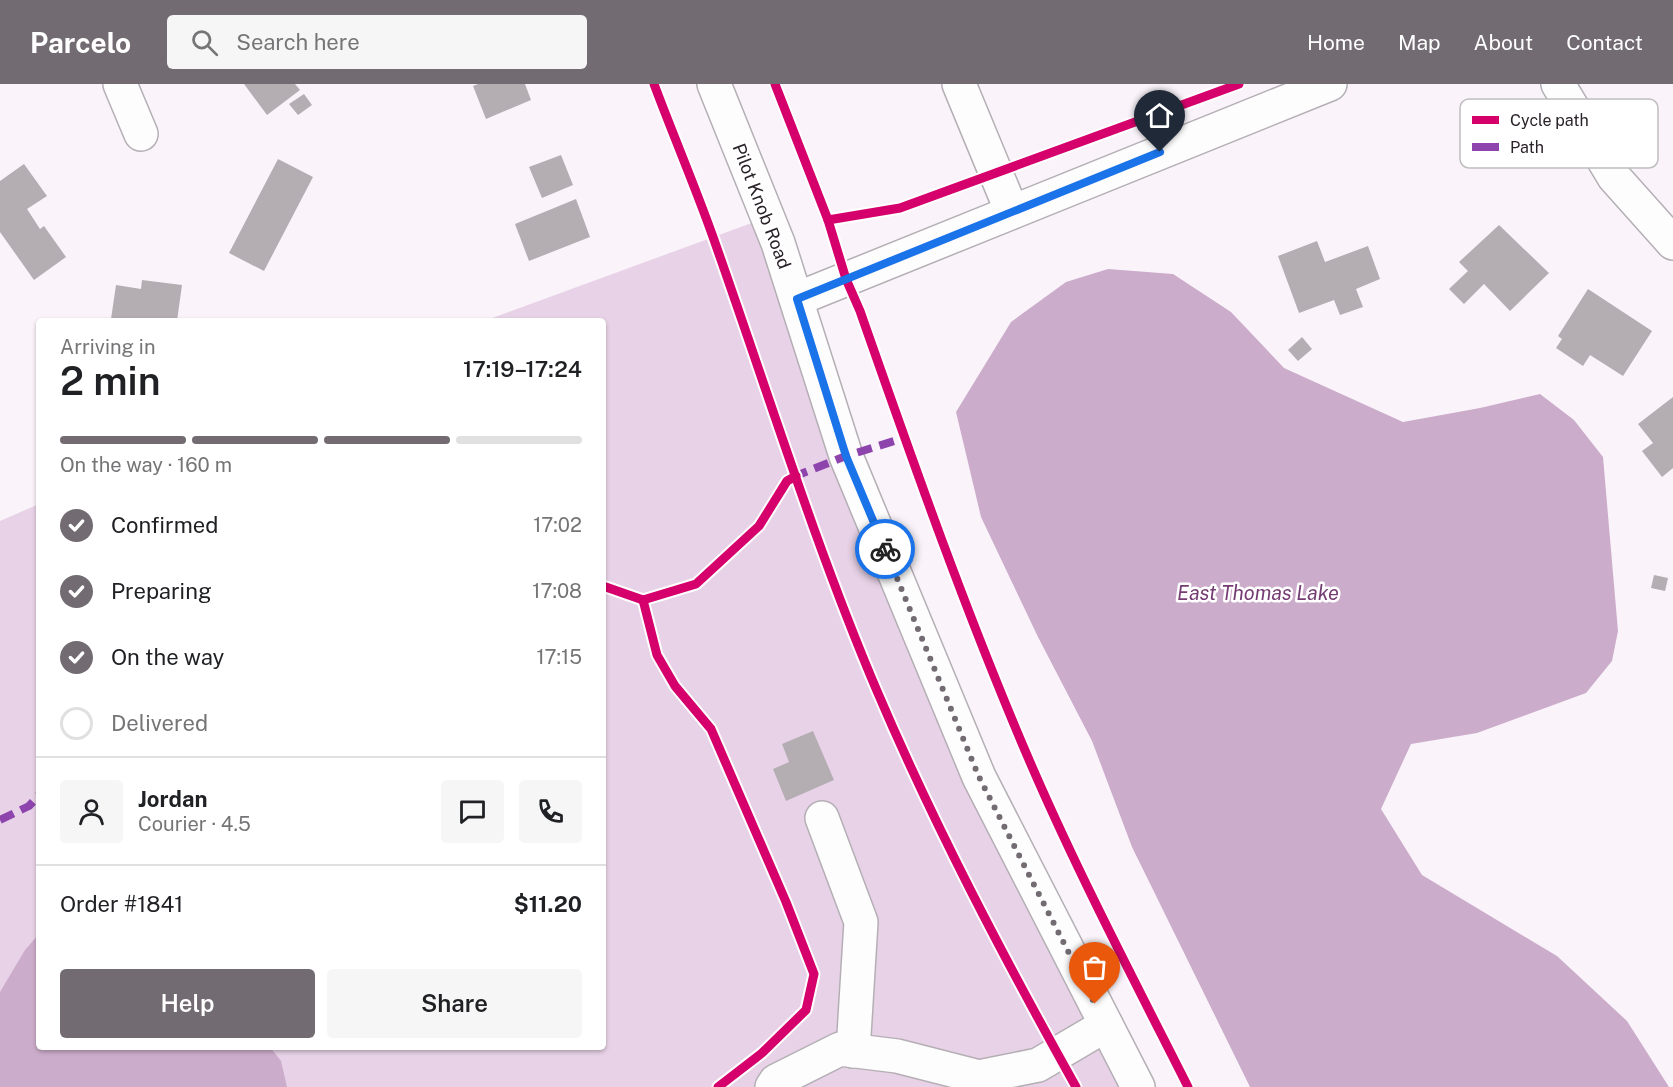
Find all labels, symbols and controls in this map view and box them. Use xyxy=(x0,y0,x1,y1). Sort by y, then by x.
search box xyxy=(167,15,587,69)
text: Parcelo xyxy=(30,26,131,59)
icon: search xyxy=(188,26,221,59)
text: Search here xyxy=(236,29,360,55)
text: Home xyxy=(1307,30,1365,55)
text: Map xyxy=(1398,30,1441,55)
text: About xyxy=(1474,30,1533,55)
text: Contact xyxy=(1566,30,1643,55)
pin xyxy=(1134,90,1185,152)
icon: home xyxy=(1143,99,1176,132)
legend xyxy=(1460,99,1658,168)
text: Cycle path xyxy=(1510,111,1589,130)
text: Path xyxy=(1510,138,1544,157)
street label: Pilot Knob Road xyxy=(728,140,796,272)
text: Arriving in xyxy=(60,335,155,359)
text: 17:19–17:24 xyxy=(463,356,582,382)
text: 2 min xyxy=(60,358,161,404)
text: On the way · 160 m xyxy=(60,453,232,477)
icon: check xyxy=(60,509,93,542)
text: Confirmed xyxy=(111,512,218,538)
text: 17:02 xyxy=(533,513,582,537)
courier xyxy=(855,519,915,579)
icon: bike xyxy=(869,533,902,566)
icon: check xyxy=(60,575,93,608)
text: Preparing xyxy=(111,578,212,604)
text: 17:08 xyxy=(532,579,582,603)
water label: East Thomas Lake xyxy=(1177,581,1339,605)
icon: check xyxy=(60,641,93,674)
text: On the way xyxy=(111,644,224,670)
text: 17:15 xyxy=(536,645,582,669)
text: Delivered xyxy=(111,710,208,736)
button: person xyxy=(60,780,123,843)
button: chat xyxy=(441,780,504,843)
button: phone xyxy=(519,780,582,843)
text: Jordan xyxy=(138,786,207,812)
text: Courier · 4.5 xyxy=(138,812,251,836)
text: Order #1841 xyxy=(60,891,183,917)
text: $11.20 xyxy=(514,891,582,917)
pin xyxy=(1069,942,1120,1004)
icon: bag xyxy=(1078,951,1111,984)
button: Help xyxy=(60,969,315,1038)
button: Share xyxy=(327,969,582,1038)

